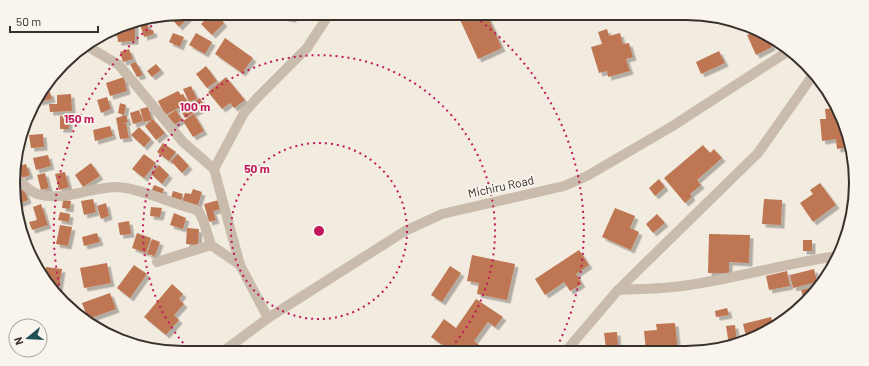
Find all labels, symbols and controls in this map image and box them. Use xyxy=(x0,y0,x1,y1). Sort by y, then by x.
scale bar xyxy=(10,8,98,34)
text: 50 m xyxy=(16,14,41,28)
text: 100 m xyxy=(180,99,210,113)
text: 150 m xyxy=(64,111,94,125)
text: 50 m xyxy=(244,161,270,175)
street label: Michiru Road xyxy=(466,172,535,200)
centre of rings xyxy=(312,224,326,238)
north arrow xyxy=(8,318,48,358)
text: N xyxy=(11,336,25,347)

